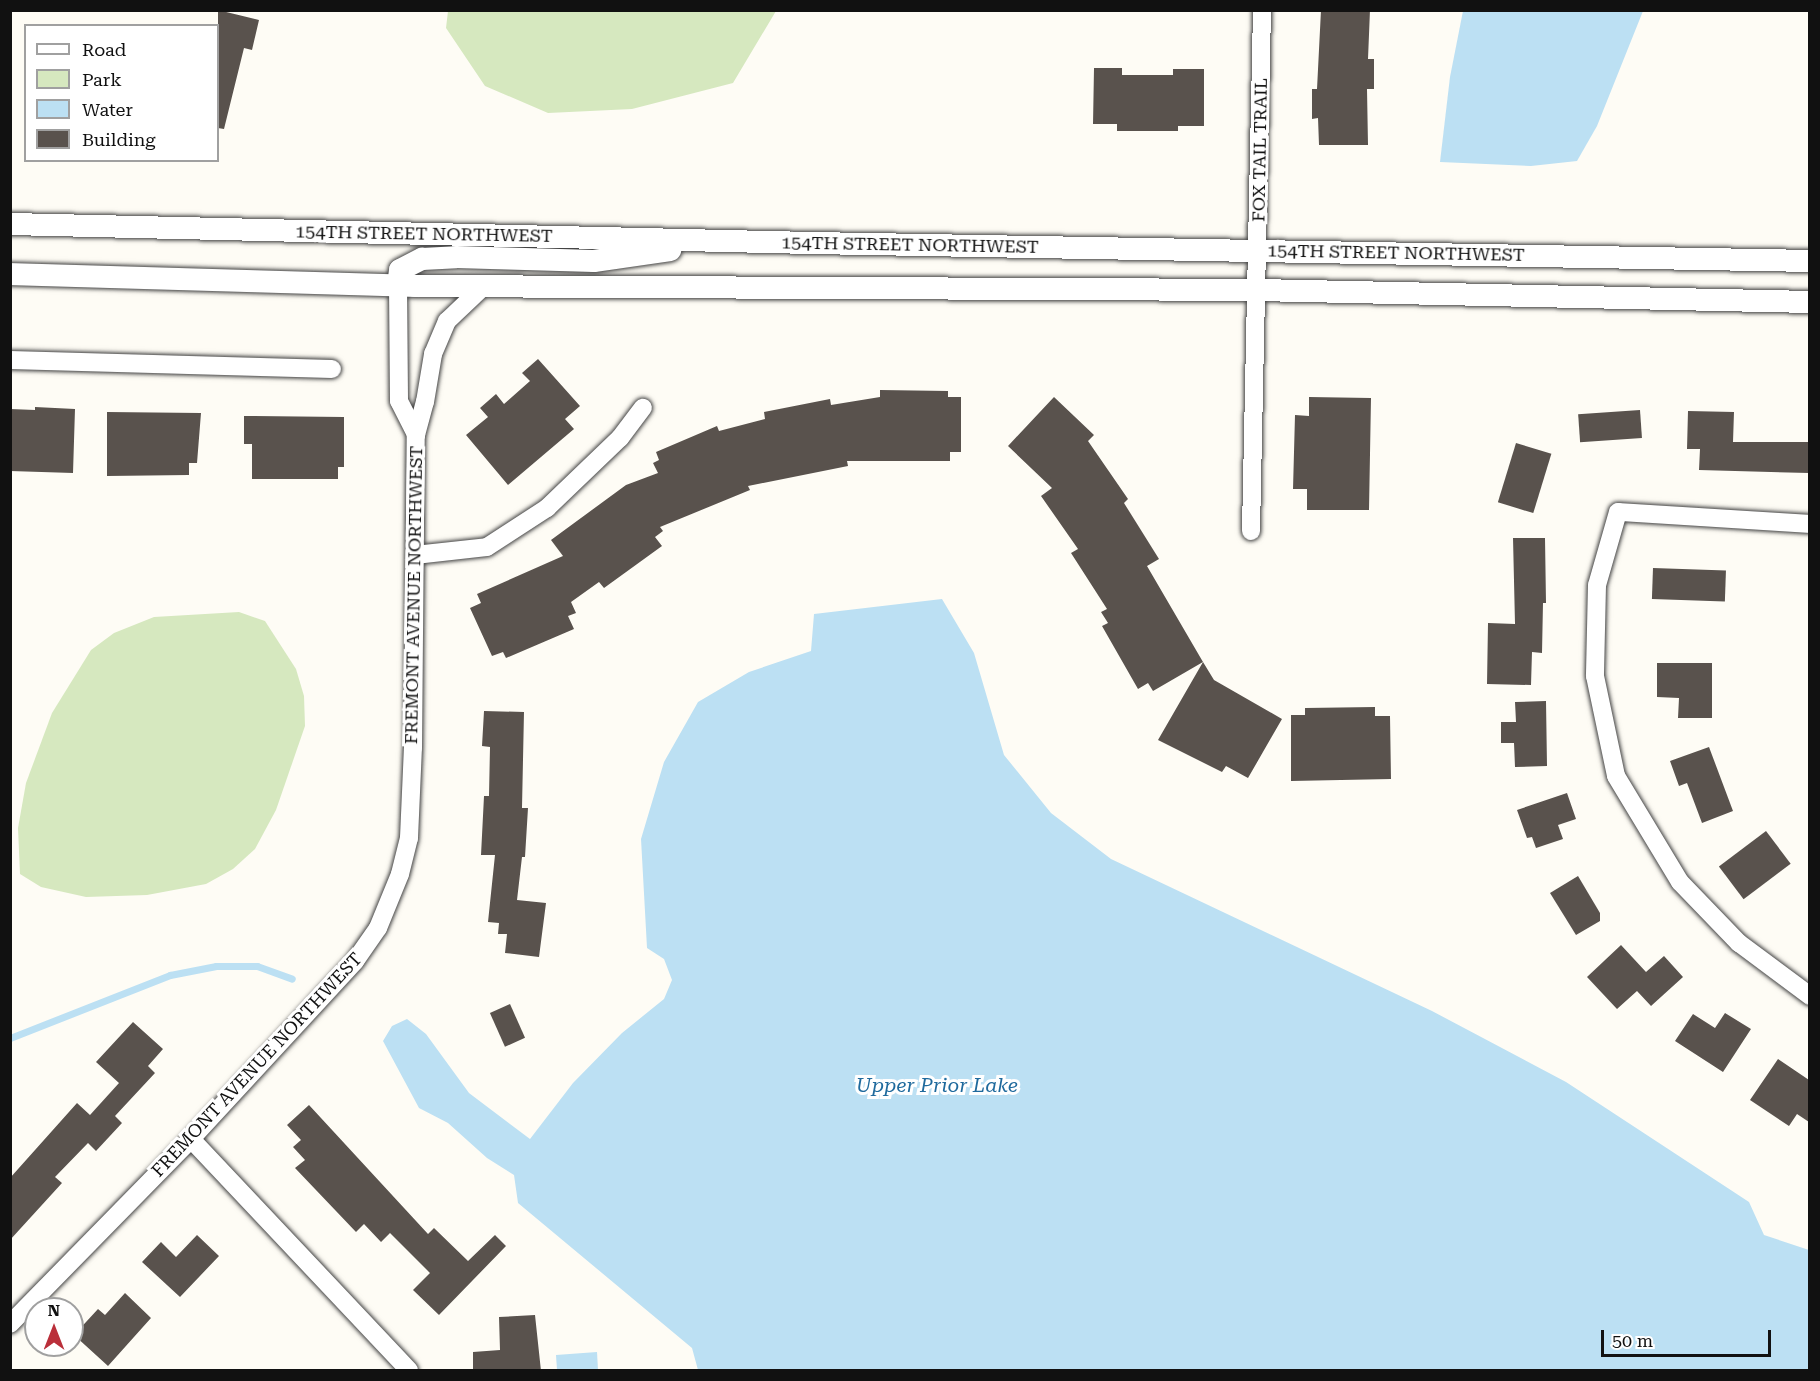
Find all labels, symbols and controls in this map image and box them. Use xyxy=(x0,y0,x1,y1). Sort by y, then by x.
legend xyxy=(24,24,219,162)
text: Road xyxy=(82,39,126,60)
text: Park xyxy=(82,69,122,90)
street label: FOX TAIL TRAIL xyxy=(1248,78,1272,222)
text: Water xyxy=(82,99,133,120)
text: Building xyxy=(82,129,156,150)
street label: 154TH STREET NORTHWEST xyxy=(295,221,553,247)
street label: 154TH STREET NORTHWEST xyxy=(781,232,1039,258)
street label: 154TH STREET NORTHWEST xyxy=(1267,240,1525,266)
street label: FREMONT AVENUE NORTHWEST xyxy=(401,446,427,744)
street label: FREMONT AVENUE NORTHWEST xyxy=(147,948,367,1182)
water label: Upper Prior Lake xyxy=(856,1073,1018,1097)
north arrow xyxy=(24,1297,84,1357)
text: N xyxy=(48,1301,60,1320)
scale bar xyxy=(1604,1318,1774,1356)
text: 50 m xyxy=(1612,1330,1653,1351)

